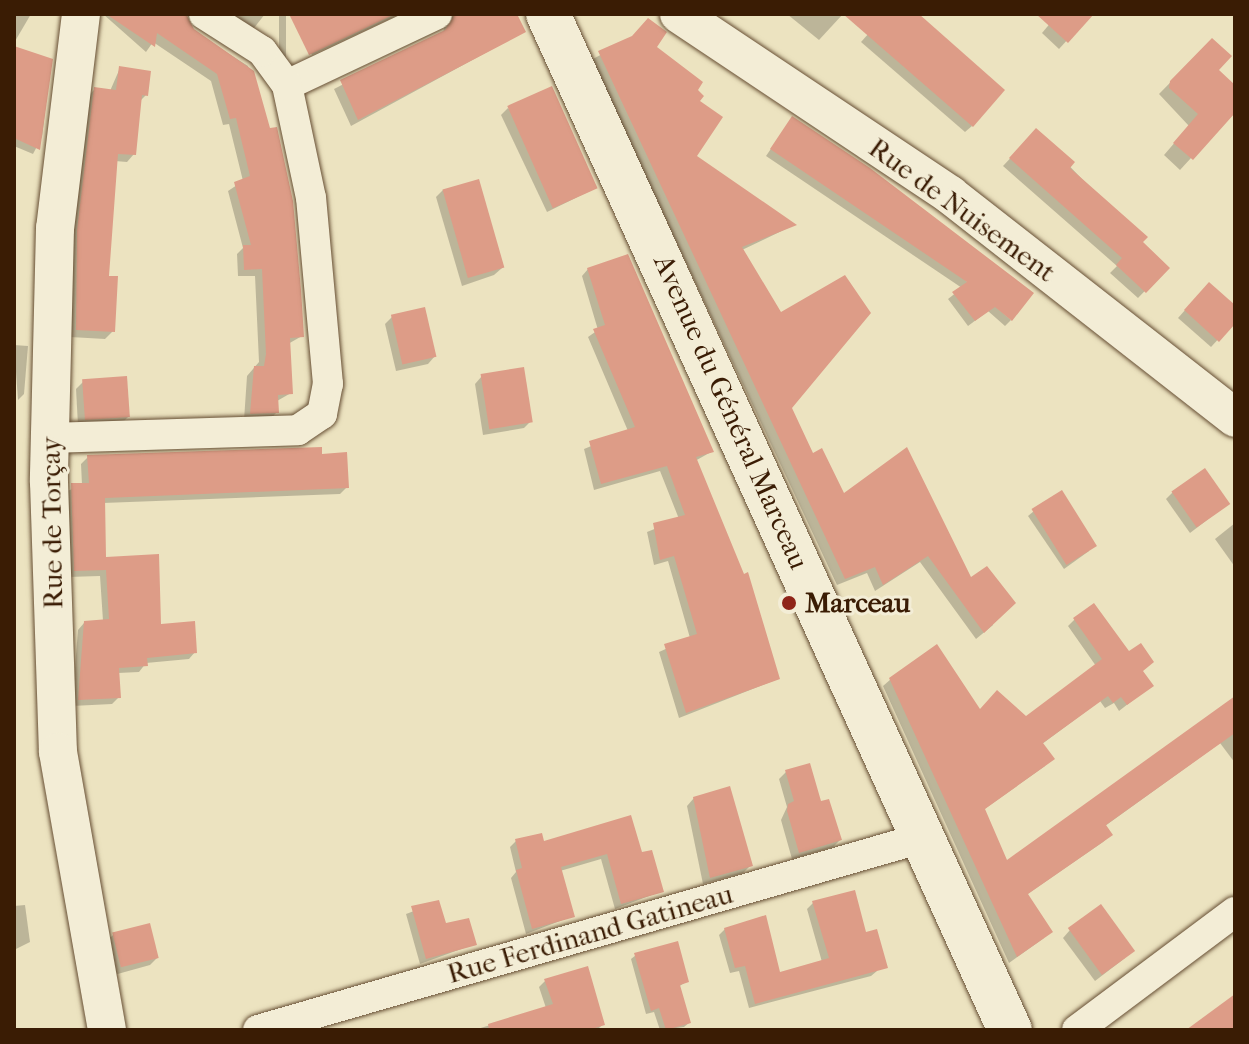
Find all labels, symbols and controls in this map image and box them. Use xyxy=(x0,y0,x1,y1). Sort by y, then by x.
street label: Rue de Nuisement xyxy=(862,131,1062,289)
street label: Avenue du Général Marceau xyxy=(646,249,816,575)
street label: Rue de Torçay xyxy=(34,437,70,609)
place label: Marceau xyxy=(805,586,910,620)
marker: Marceau xyxy=(780,594,798,612)
street label: Rue Ferdinand Gatineau xyxy=(443,877,737,991)

